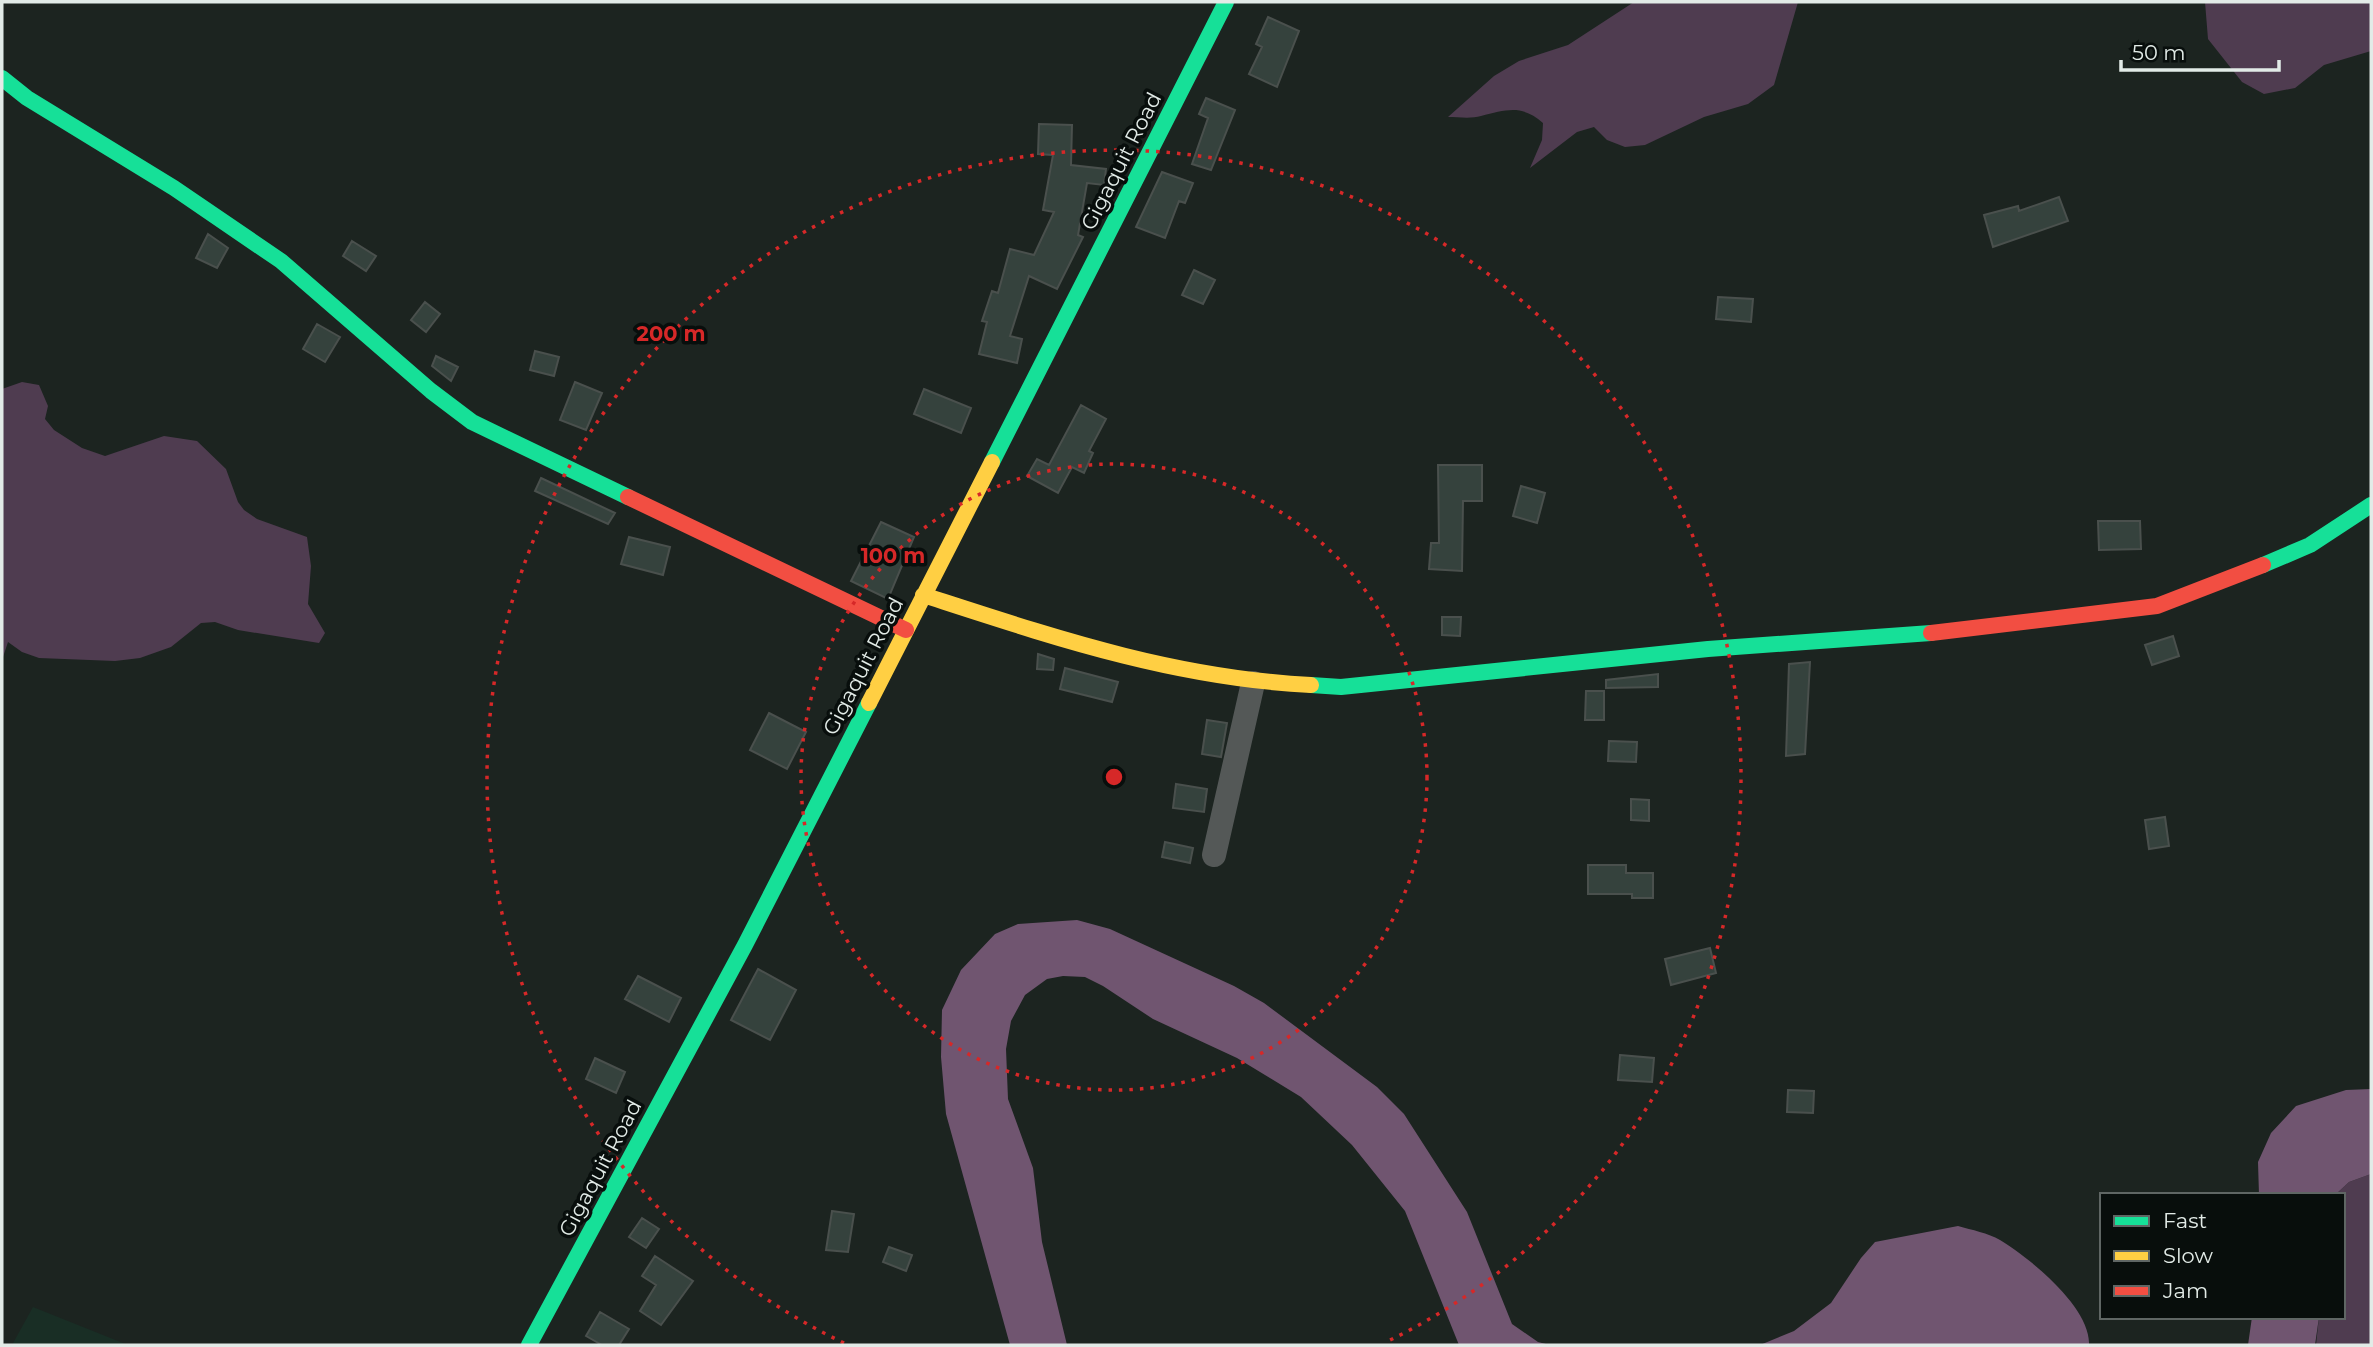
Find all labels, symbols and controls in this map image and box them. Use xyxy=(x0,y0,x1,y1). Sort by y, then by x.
scale bar xyxy=(2121,28,2278,72)
text: 50 m xyxy=(2132,40,2186,65)
street label: Gigaquit Road xyxy=(1075,88,1167,234)
text: 200 m xyxy=(637,321,705,346)
text: 100 m xyxy=(861,543,925,568)
street label: Gigaquit Road xyxy=(817,593,909,739)
centre of rings xyxy=(1102,765,1126,789)
street label: Gigaquit Road xyxy=(553,1095,647,1241)
legend xyxy=(2100,1193,2345,1319)
text: Fast xyxy=(2163,1208,2207,1233)
text: Slow xyxy=(2163,1243,2213,1268)
text: Jam xyxy=(2162,1278,2208,1303)

